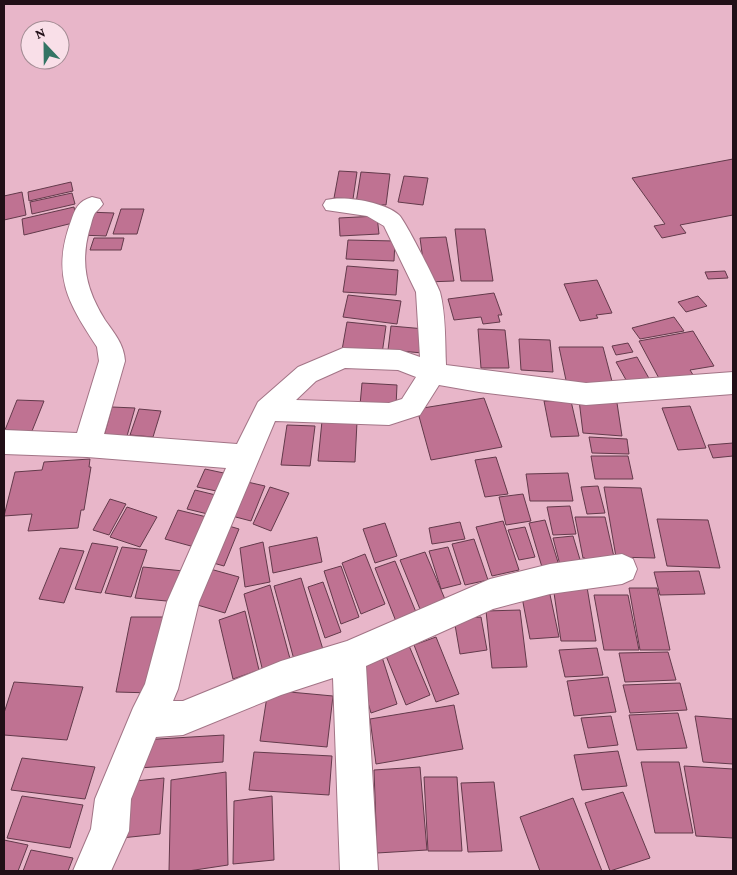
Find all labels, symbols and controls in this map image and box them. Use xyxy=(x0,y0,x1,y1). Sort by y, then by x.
north arrow xyxy=(20,20,70,70)
text: N xyxy=(33,24,48,42)

